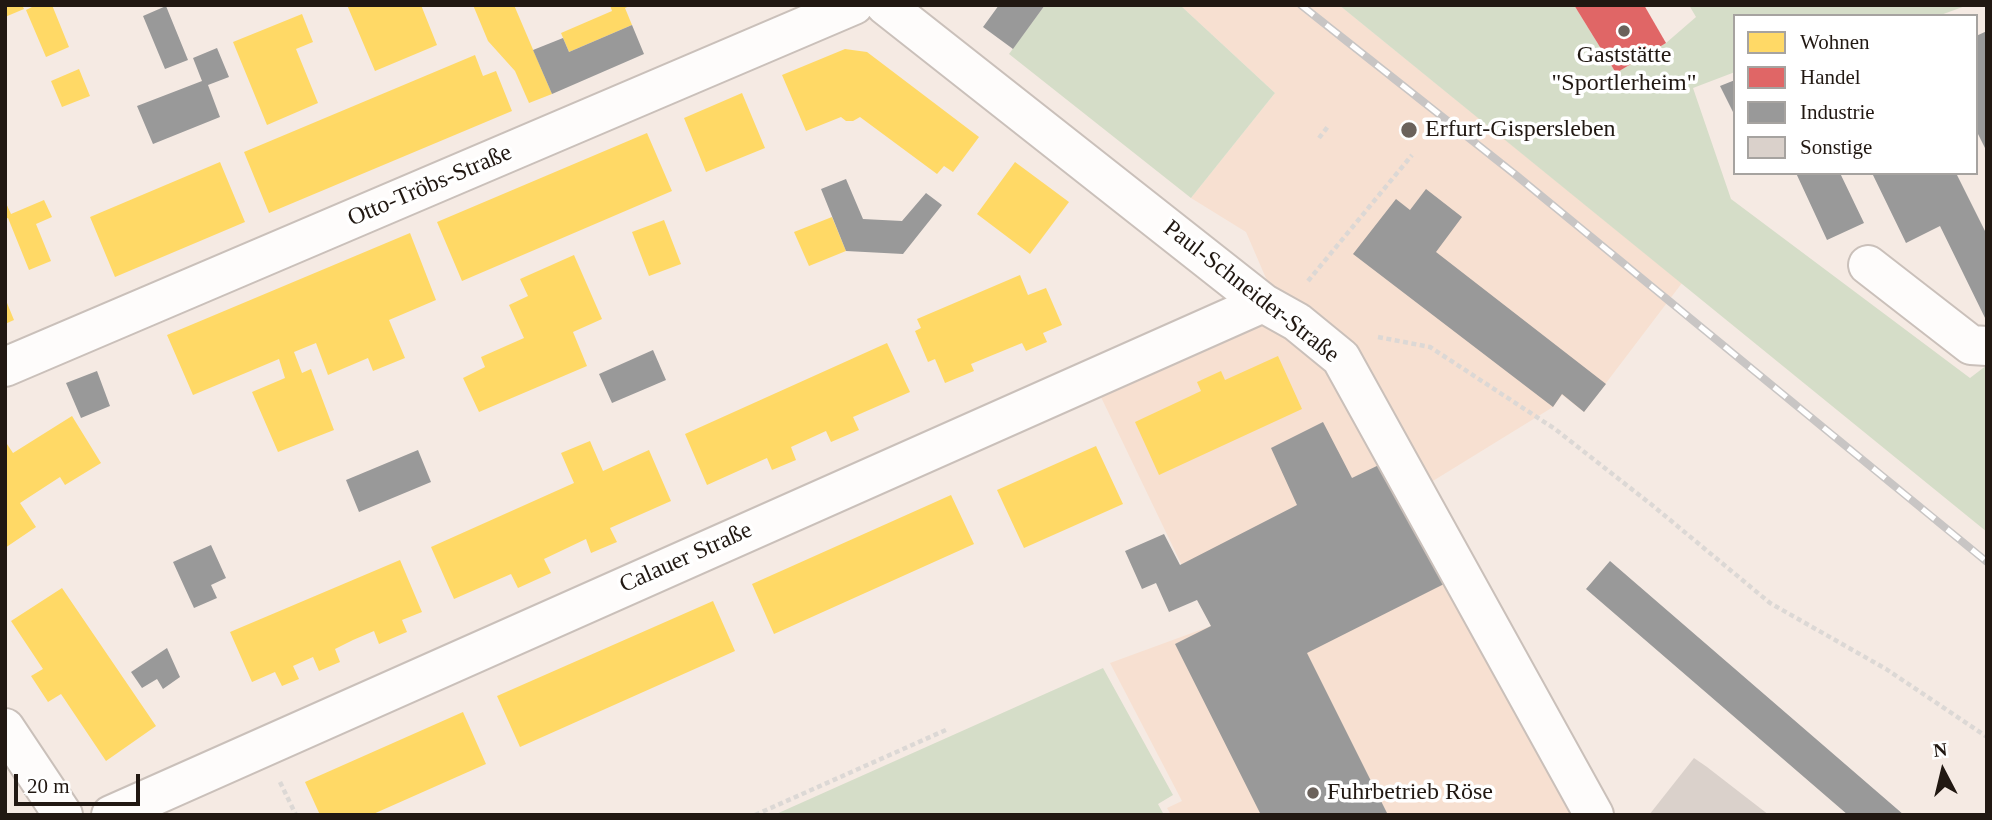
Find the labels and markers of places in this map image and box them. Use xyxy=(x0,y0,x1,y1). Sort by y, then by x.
marker: Gaststätte "Sportlerheim" xyxy=(1616,23,1632,39)
place label: Gaststätte "Sportlerheim" xyxy=(1552,42,1696,98)
place label: Erfurt-Gispersleben xyxy=(1425,116,1616,144)
marker: Erfurt-Gispersleben xyxy=(1399,120,1419,140)
place label: Fuhrbetrieb Röse xyxy=(1327,779,1493,807)
marker: Fuhrbetrieb Röse xyxy=(1305,785,1321,801)

